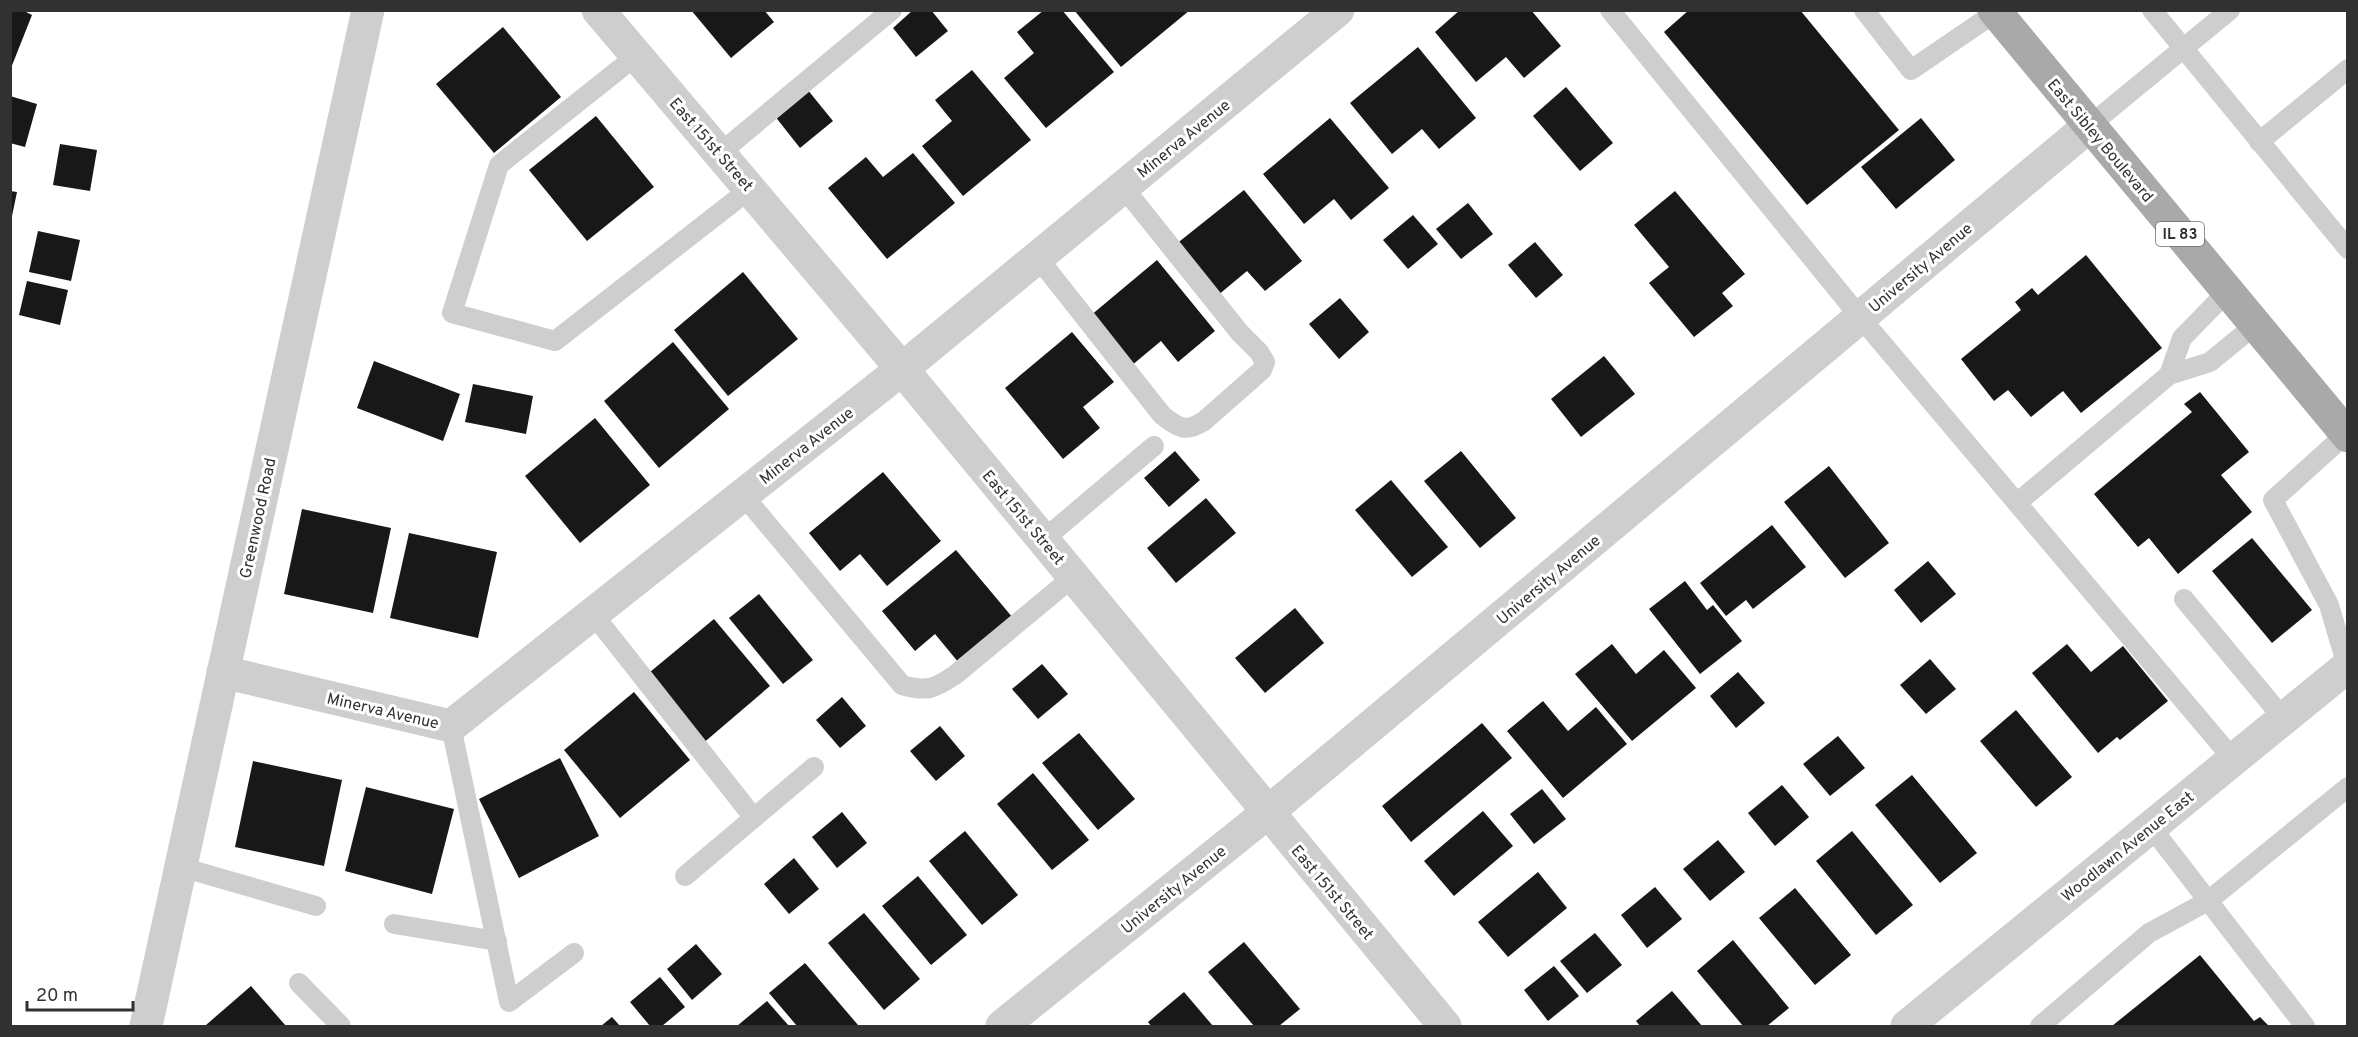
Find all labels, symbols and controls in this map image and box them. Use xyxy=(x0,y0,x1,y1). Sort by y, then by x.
street label: East Sibley Boulevard xyxy=(2042,76,2157,207)
street label: East 151st Street xyxy=(664,94,757,196)
street label: Minerva Avenue xyxy=(1134,96,1235,183)
street label: University Avenue xyxy=(1865,219,1977,318)
road number: IL 83 xyxy=(2156,222,2204,246)
street label: Minerva Avenue xyxy=(756,404,858,490)
street label: Greenwood Road xyxy=(236,456,282,581)
street label: East 151st Street xyxy=(977,467,1068,570)
street label: University Avenue xyxy=(1493,531,1605,630)
street label: Minerva Avenue xyxy=(325,689,440,735)
street label: Woodlawn Avenue East xyxy=(2058,788,2199,907)
street label: University Avenue xyxy=(1118,842,1231,939)
street label: East 151st Street xyxy=(1286,842,1377,945)
scale bar xyxy=(27,974,134,1012)
text: 20 m xyxy=(36,985,78,1008)

